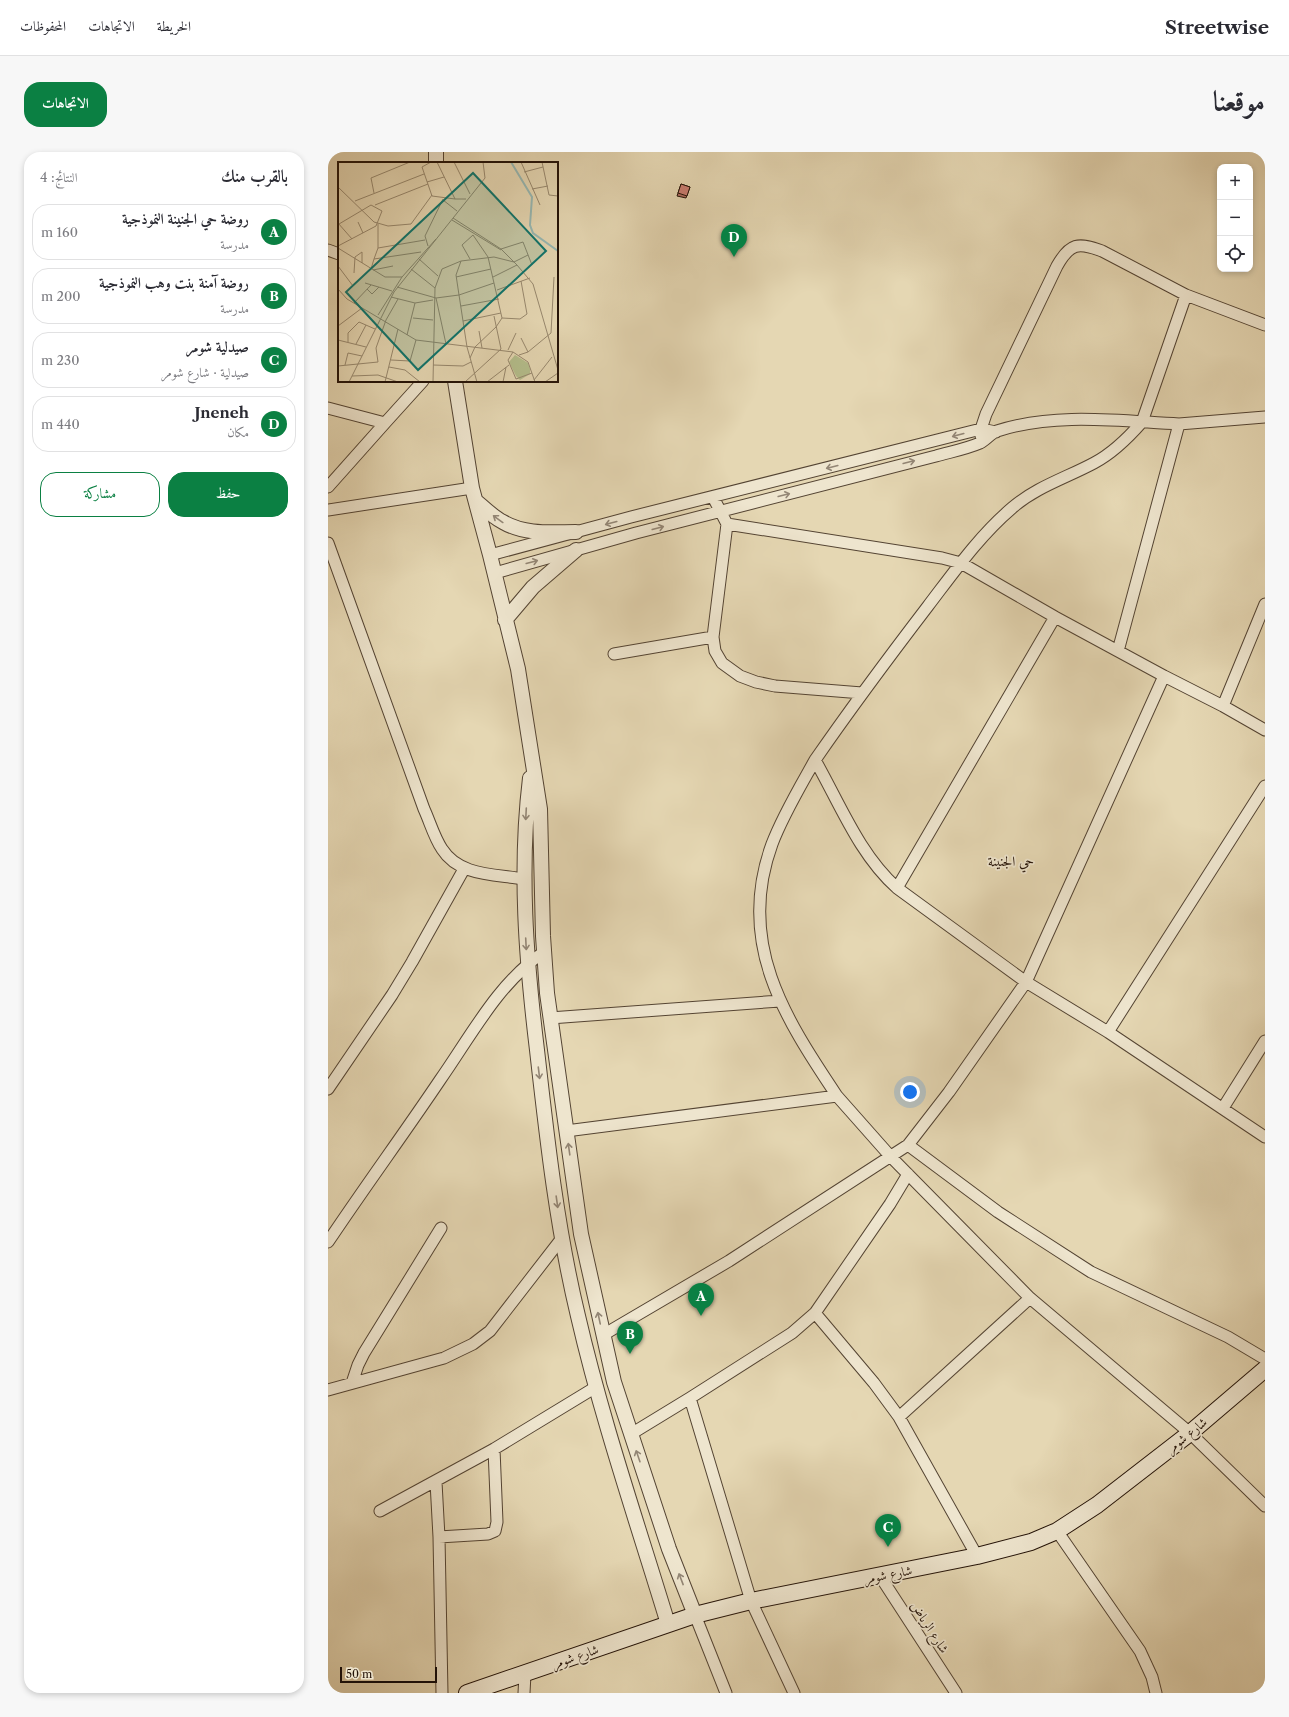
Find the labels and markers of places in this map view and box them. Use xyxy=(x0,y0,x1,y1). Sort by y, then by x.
pin: D xyxy=(721,224,747,257)
pin: A xyxy=(688,1283,714,1316)
pin: B xyxy=(617,1321,643,1354)
pin: C xyxy=(875,1514,901,1547)

